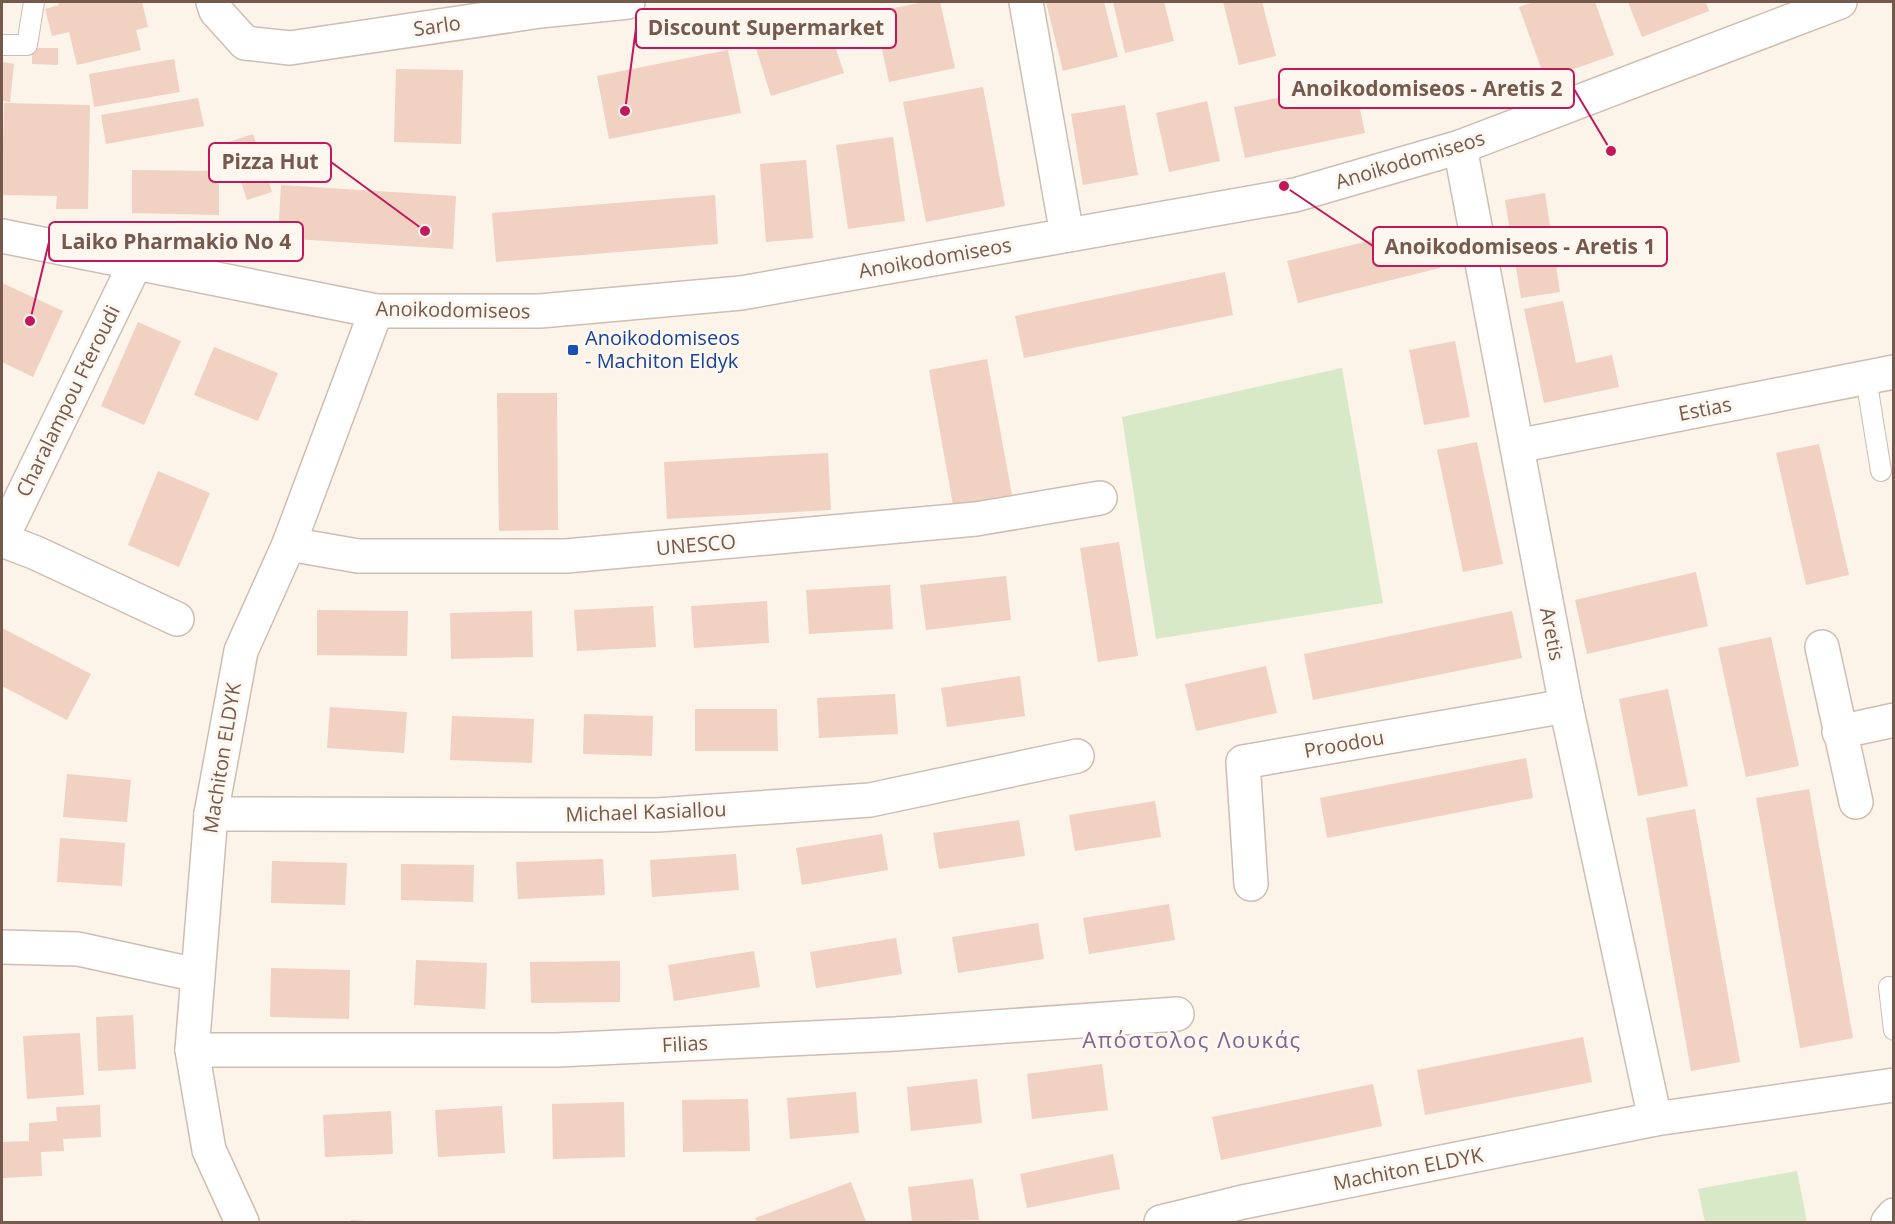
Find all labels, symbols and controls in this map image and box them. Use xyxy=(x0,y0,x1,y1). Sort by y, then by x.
street label: Sarlo xyxy=(412,9,462,42)
callout: Discount Supermarket xyxy=(636,9,896,48)
text: Discount Supermarket xyxy=(648,13,884,41)
callout: Anoikodomiseos - Aretis 2 xyxy=(1279,69,1574,108)
text: Anoikodomiseos - Aretis 2 xyxy=(1292,74,1562,102)
street label: Anoikodomiseos xyxy=(1332,124,1488,195)
callout: Pizza Hut xyxy=(209,143,331,182)
text: Pizza Hut xyxy=(221,147,319,175)
callout: Laiko Pharmakio No 4 xyxy=(49,222,303,261)
text: Laiko Pharmakio No 4 xyxy=(61,227,291,255)
callout: Anoikodomiseos - Aretis 1 xyxy=(1373,227,1667,266)
street label: Anoikodomiseos xyxy=(856,231,1013,284)
text: Anoikodomiseos - Aretis 1 xyxy=(1385,232,1655,260)
street label: Anoikodomiseos xyxy=(375,295,531,324)
street label: Charalampou Fteroudi xyxy=(9,300,126,501)
place label: Anoikodomiseos - Machiton Eldyk xyxy=(585,324,740,374)
marker: Anoikodomiseos - Machiton Eldyk xyxy=(566,343,580,357)
street label: Estias xyxy=(1676,390,1734,427)
street label: UNESCO xyxy=(655,528,737,561)
street label: Aretis xyxy=(1534,605,1571,663)
street label: Machiton ELDYK xyxy=(196,680,247,835)
street label: Proodou xyxy=(1302,723,1386,764)
street label: Michael Kasiallou xyxy=(565,795,727,828)
district label: Απόστολος Λουκάς xyxy=(1082,1024,1302,1054)
street label: Filias xyxy=(661,1029,709,1058)
street label: Machiton ELDYK xyxy=(1331,1141,1486,1196)

